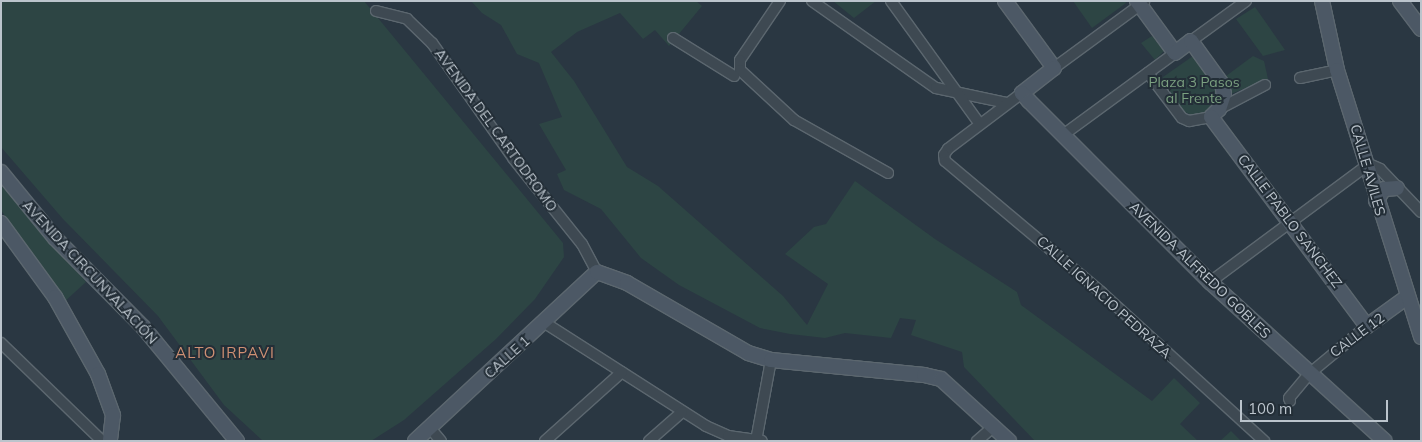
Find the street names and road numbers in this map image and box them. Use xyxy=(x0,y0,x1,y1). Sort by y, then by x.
street label: AVENIDA DEL CARTODROMO xyxy=(431,45,561,215)
street label: CALLE AVILES xyxy=(1347,122,1389,218)
street label: CALLE PABLO SANCHEZ xyxy=(1234,151,1346,291)
street label: AVENIDA CIRCUNVALACIÓN xyxy=(19,197,161,347)
street label: AVENIDA ALFREDO GOBLES xyxy=(1126,198,1274,342)
street label: CALLE IGNACIO PEDRAZA xyxy=(1033,232,1175,362)
street label: CALLE 12 xyxy=(1327,309,1387,361)
street label: CALLE 1 xyxy=(481,332,533,382)

